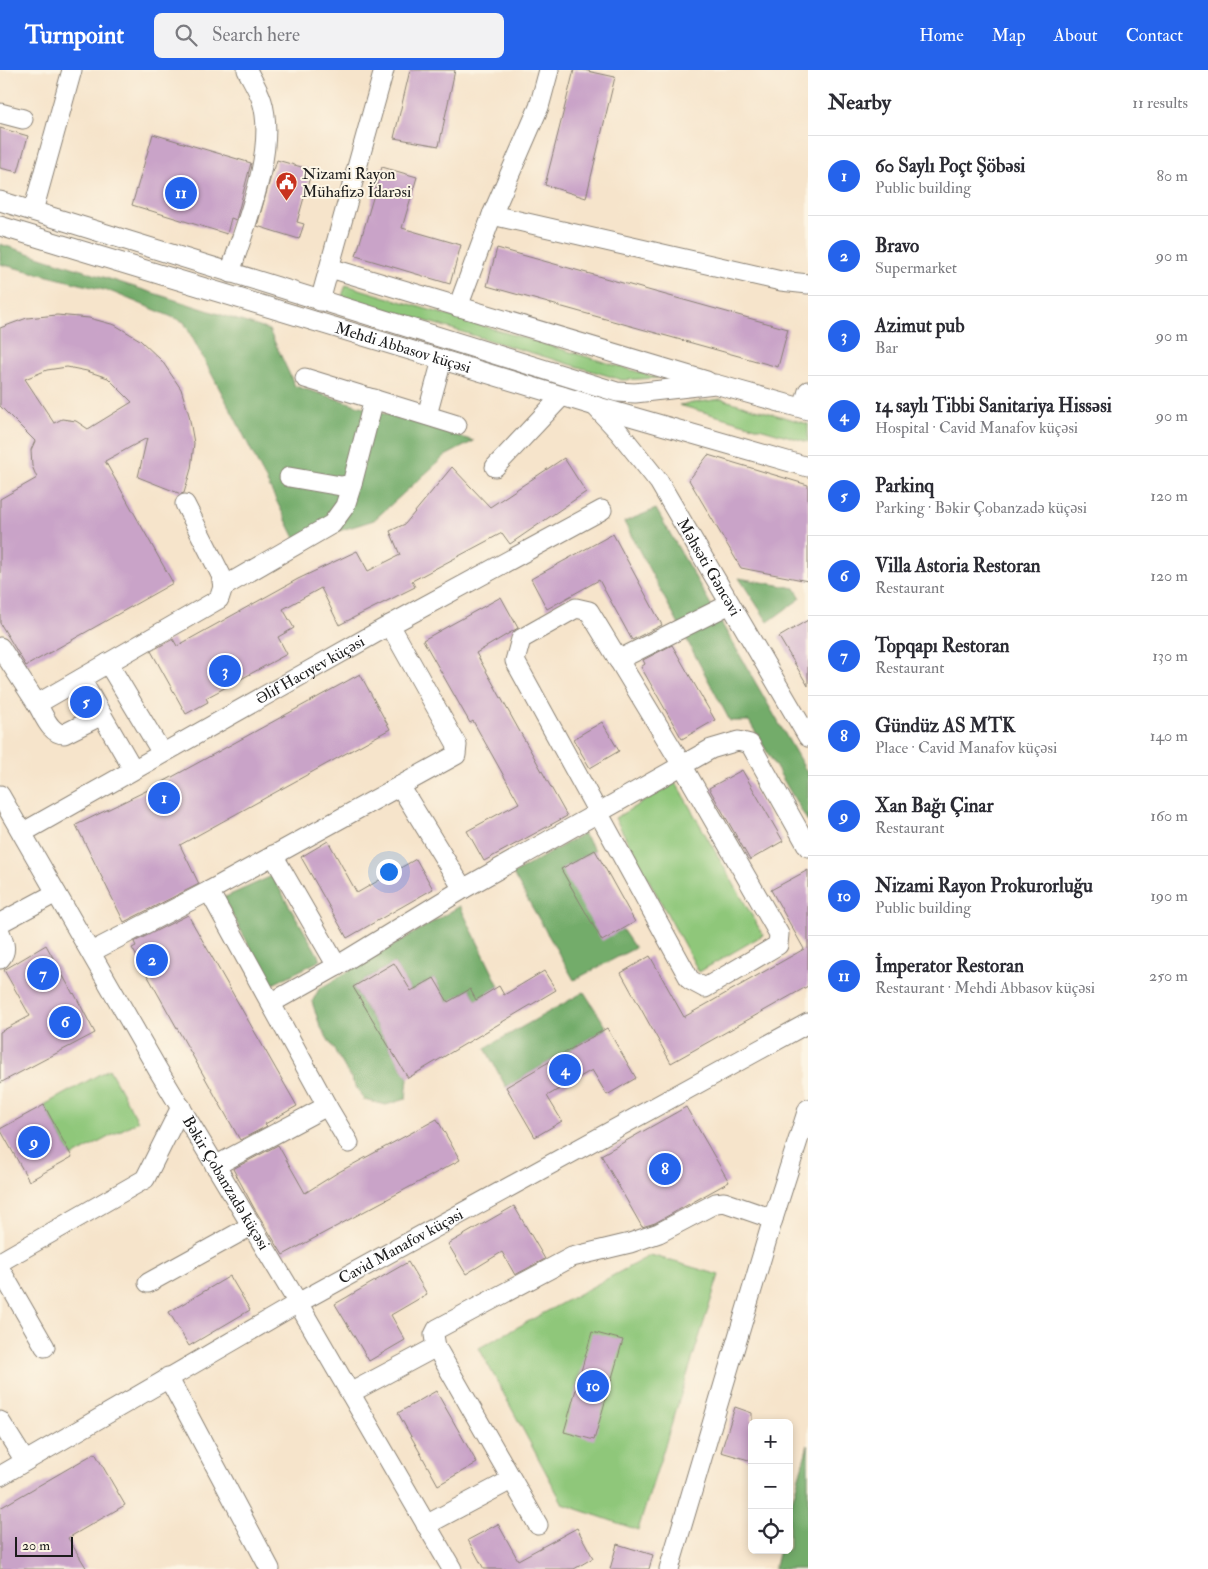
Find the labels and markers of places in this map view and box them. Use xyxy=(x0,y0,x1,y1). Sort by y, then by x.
place label: Nizami Rayon Mühafizə İdarəsi xyxy=(302,164,411,202)
public building icon: Nizami Rayon Mühafizə İdarəsi xyxy=(274,171,298,202)
pin: 11 xyxy=(165,174,197,212)
pin: 3 xyxy=(209,652,241,690)
pin: 5 xyxy=(70,683,102,721)
pin: 1 xyxy=(148,779,180,817)
pin: 2 xyxy=(136,941,168,979)
pin: 7 xyxy=(27,955,59,993)
pin: 6 xyxy=(49,1003,81,1041)
pin: 4 xyxy=(549,1051,581,1089)
pin: 9 xyxy=(18,1123,50,1161)
pin: 8 xyxy=(649,1150,681,1188)
pin: 10 xyxy=(577,1367,609,1405)

